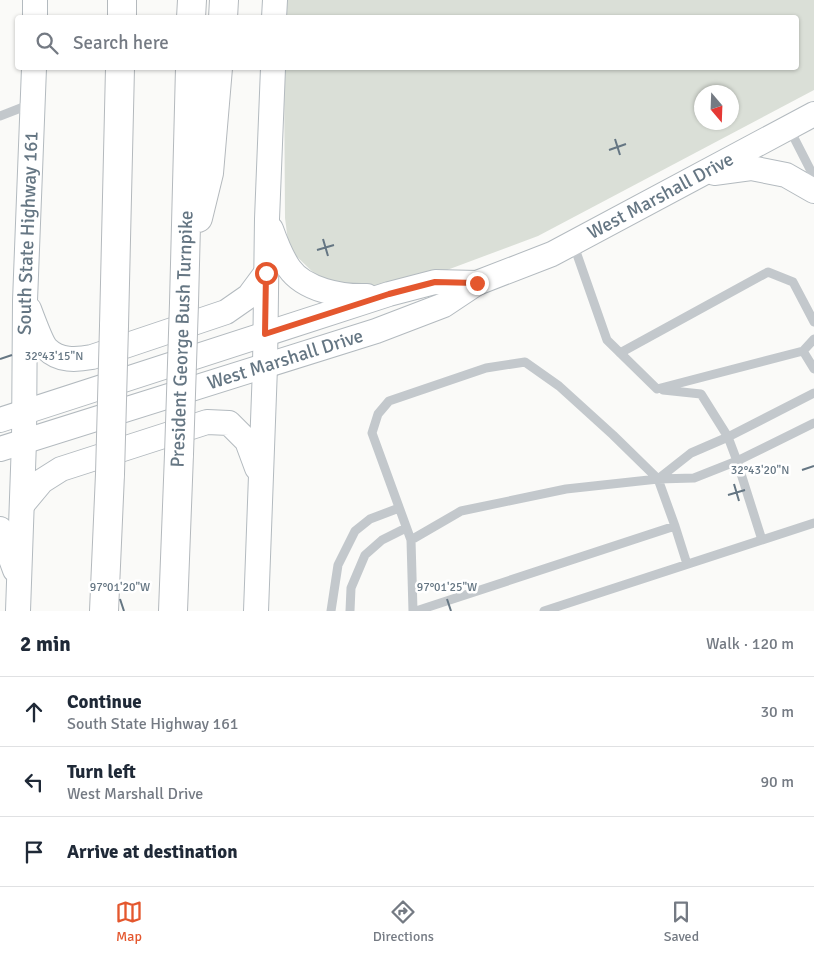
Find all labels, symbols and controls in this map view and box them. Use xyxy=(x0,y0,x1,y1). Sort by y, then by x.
search box xyxy=(15,15,799,70)
icon: search xyxy=(33,29,61,57)
text: Search here xyxy=(73,31,169,55)
north arrow xyxy=(694,85,739,130)
street label: South State Highway 161 xyxy=(13,131,44,335)
street label: West Marshall Drive xyxy=(583,147,738,245)
street label: President George Bush Turnpike xyxy=(166,210,198,468)
route start xyxy=(255,262,278,285)
route end xyxy=(466,272,489,295)
street label: West Marshall Drive xyxy=(204,324,366,395)
text: 32°43'15"N xyxy=(25,349,83,364)
text: 32°43'20"N xyxy=(731,463,789,478)
text: 97°01'20"W xyxy=(90,580,150,595)
text: 97°01'25"W xyxy=(417,580,477,595)
text: 2 min xyxy=(20,631,71,657)
text: Walk · 120 m xyxy=(706,634,794,654)
text: Continue xyxy=(67,690,142,714)
icon: ahead xyxy=(20,698,48,726)
text: 30 m xyxy=(760,702,794,722)
text: South State Highway 161 xyxy=(67,714,238,734)
text: Turn left xyxy=(67,760,136,784)
icon: left xyxy=(20,768,48,796)
text: 90 m xyxy=(760,772,794,792)
text: West Marshall Drive xyxy=(67,784,203,804)
icon: arrive xyxy=(20,838,48,866)
text: Arrive at destination xyxy=(67,840,238,864)
tab: Map xyxy=(115,898,143,945)
tab: Directions xyxy=(373,898,434,945)
tab: Saved xyxy=(664,898,699,945)

